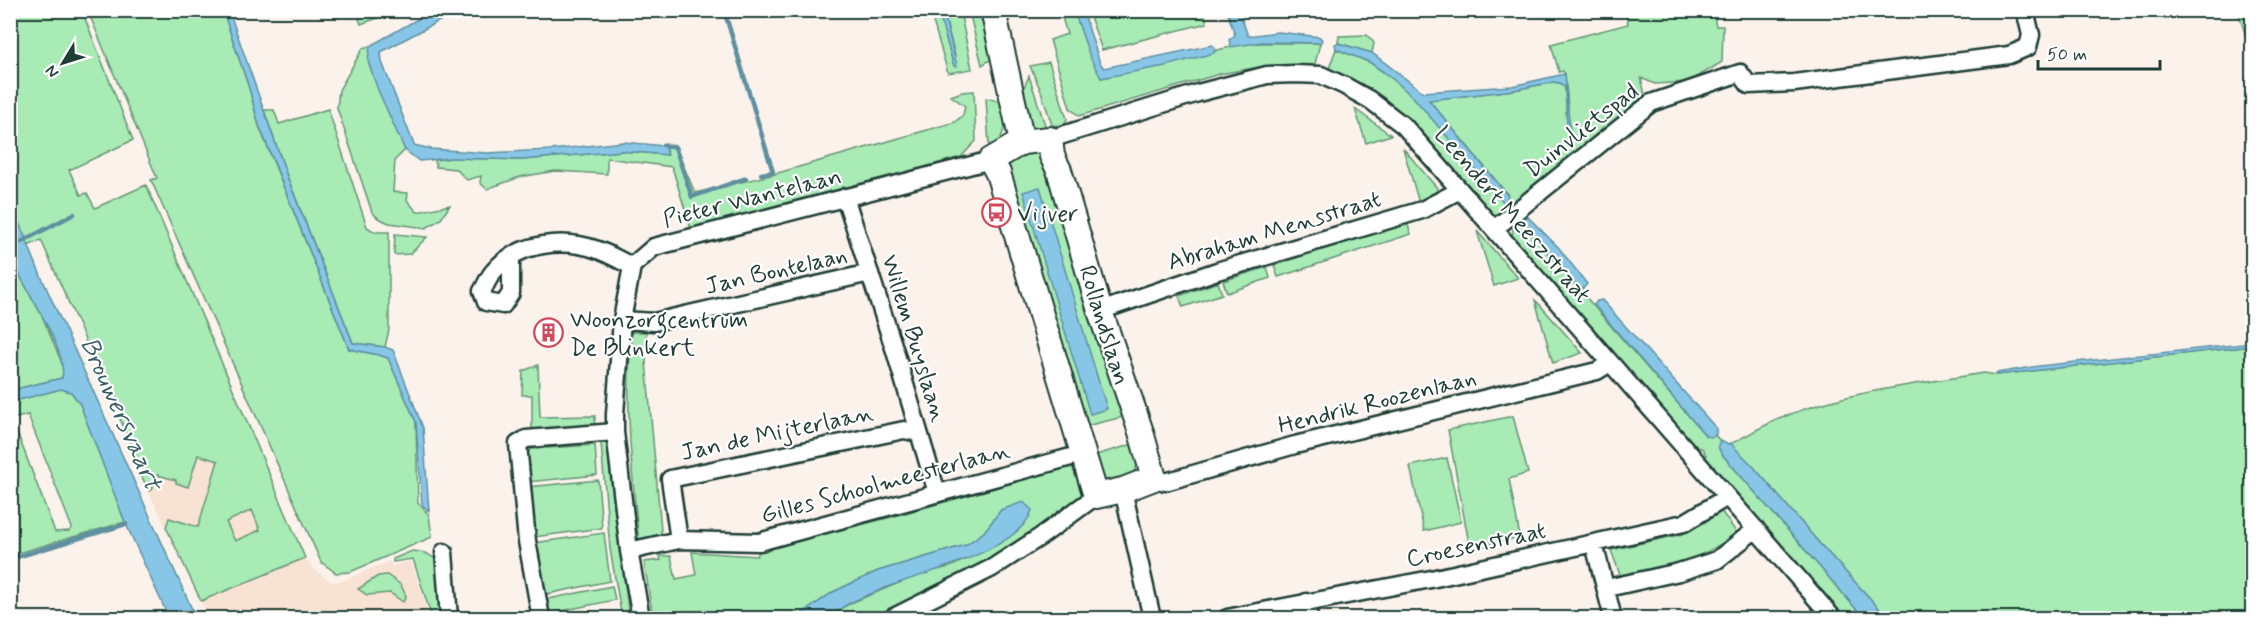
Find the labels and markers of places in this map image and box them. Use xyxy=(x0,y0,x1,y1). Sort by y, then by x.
bus stop icon: Vijver xyxy=(980,197,1012,229)
place label: Vijver xyxy=(1017,199,1078,230)
place label: Woonzorgcentrum De Blinkert xyxy=(570,305,748,364)
building icon: Woonzorgcentrum De Blinkert xyxy=(533,317,565,349)

